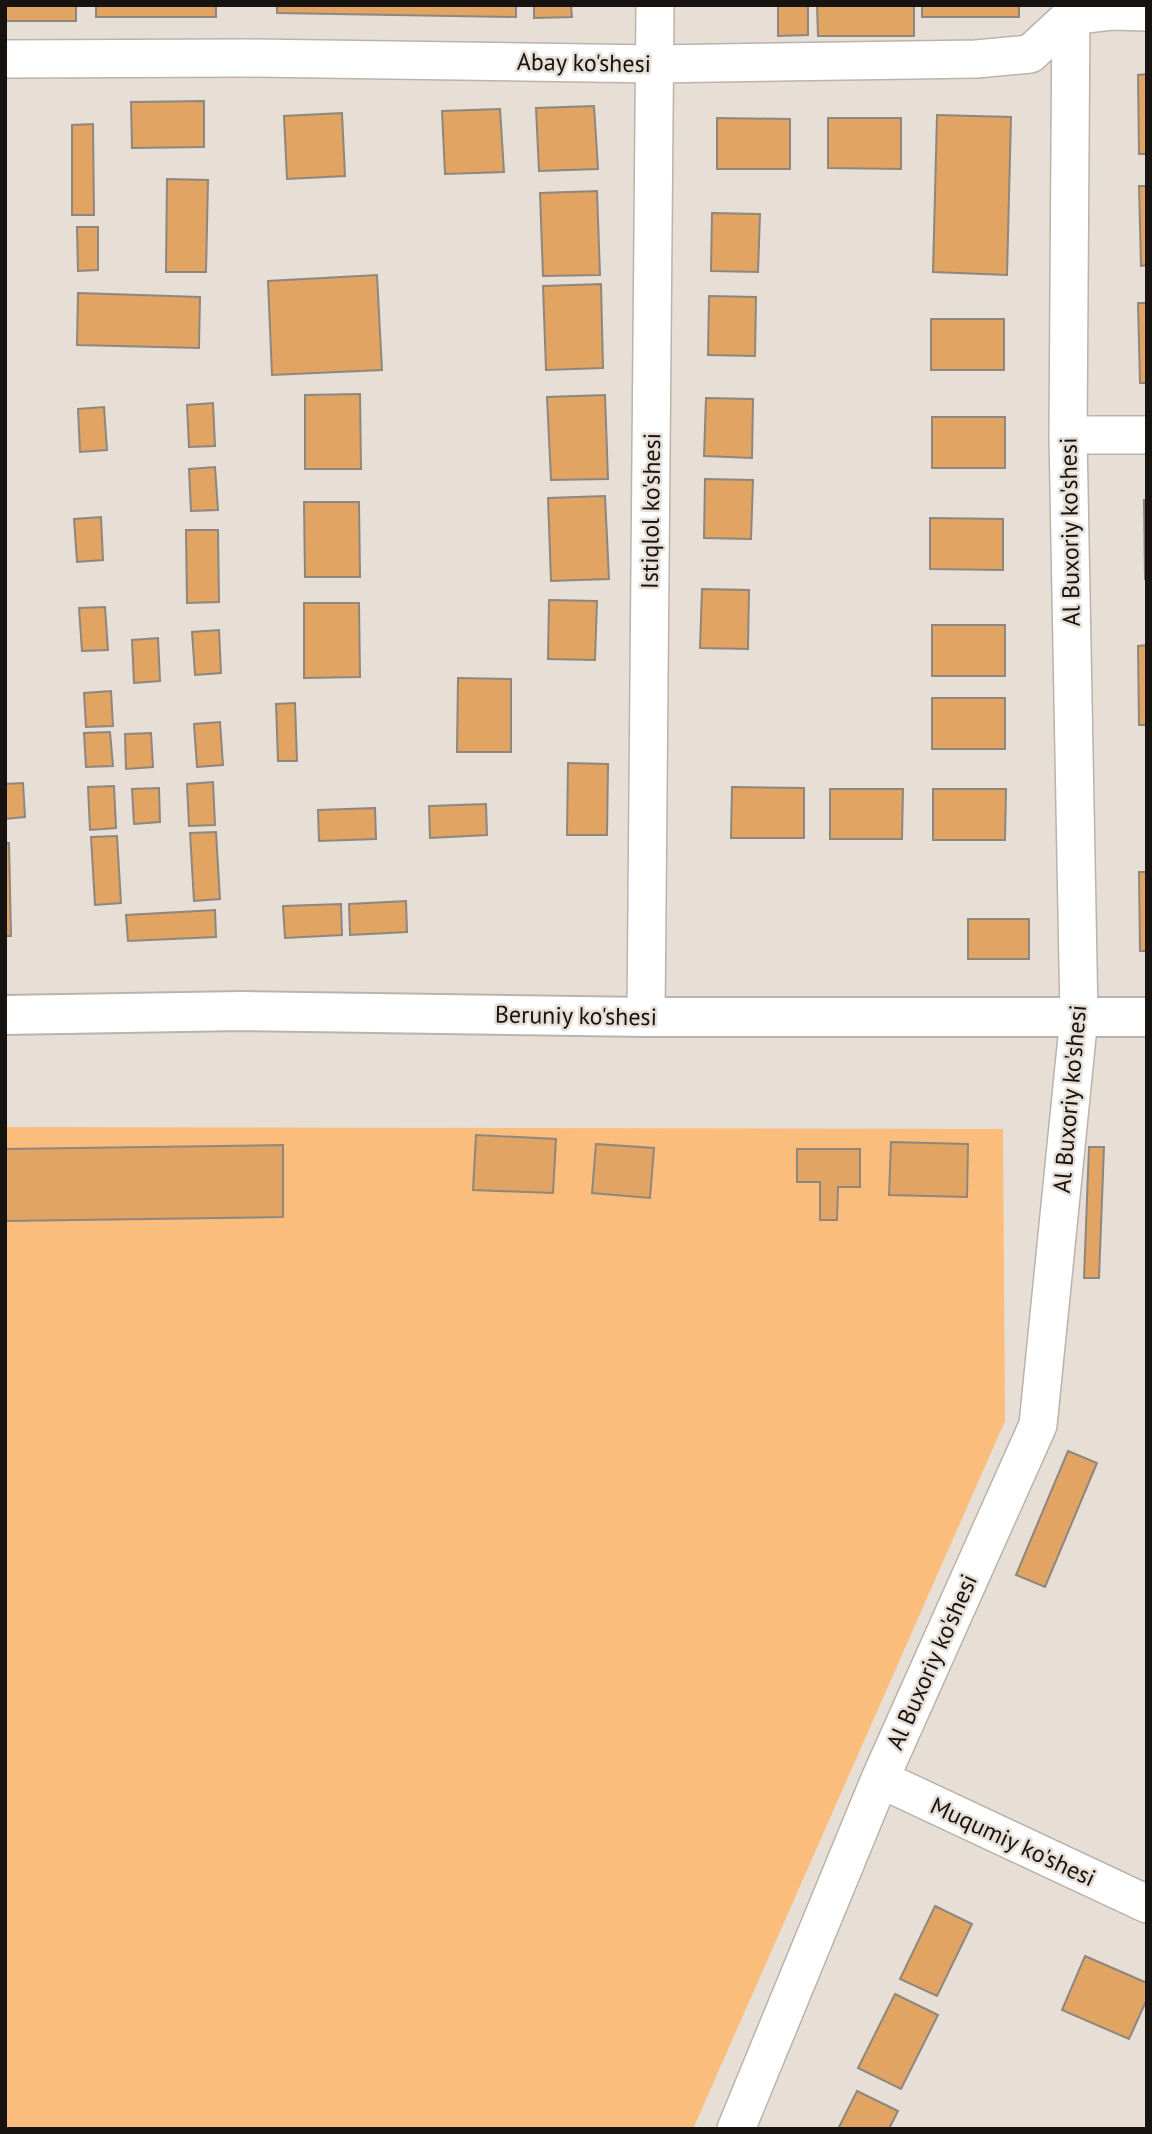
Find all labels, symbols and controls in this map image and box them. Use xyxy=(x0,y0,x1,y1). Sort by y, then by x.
street label: Abay ko'shesi xyxy=(517,46,651,79)
street label: Istiqlol ko'shesi xyxy=(634,433,667,589)
street label: Al Buxoriy ko'shesi xyxy=(1052,437,1087,627)
street label: Beruniy ko'shesi xyxy=(495,999,657,1032)
street label: Al Buxoriy ko'shesi xyxy=(1046,1004,1093,1194)
street label: Al Buxoriy ko'shesi xyxy=(879,1569,984,1754)
street label: Muqumiy ko'shesi xyxy=(926,1790,1101,1893)

